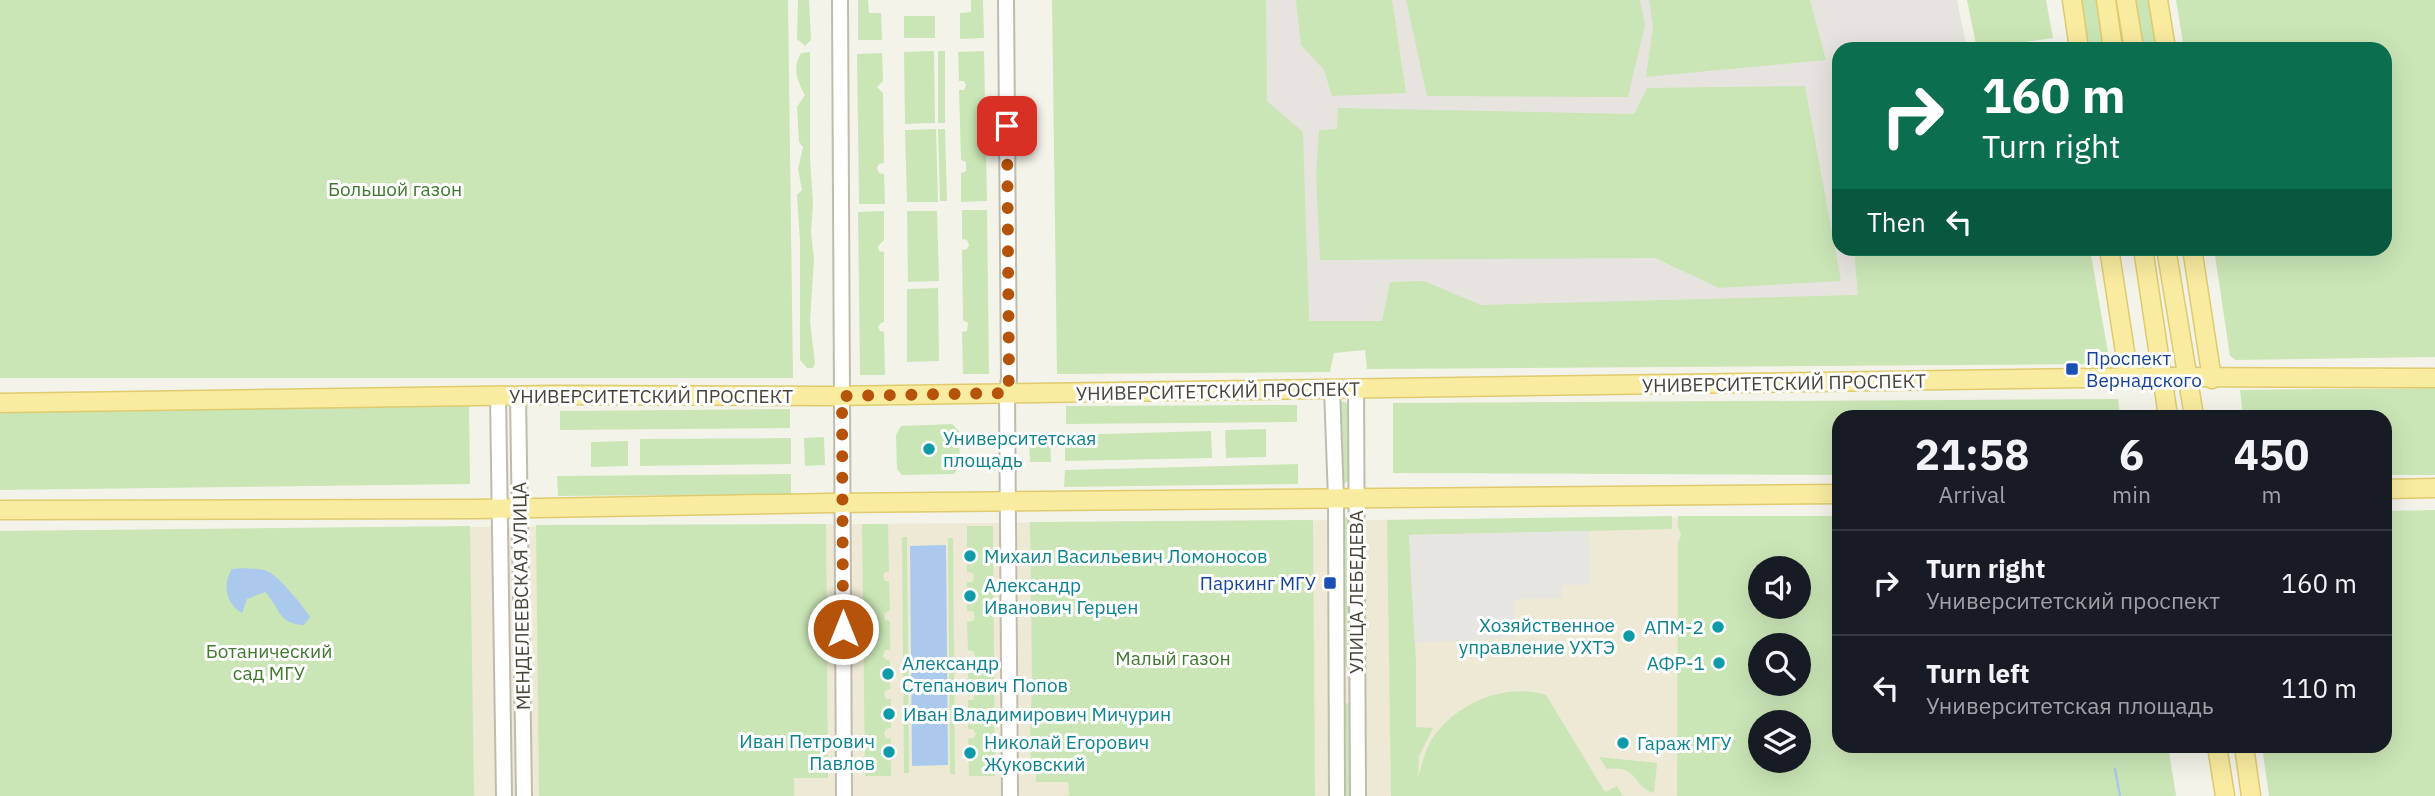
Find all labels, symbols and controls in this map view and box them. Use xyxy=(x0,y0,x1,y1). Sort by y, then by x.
text: 160 m xyxy=(1982,63,2126,126)
icon: right xyxy=(1867,70,1958,161)
pin xyxy=(977,96,1037,156)
icon: arrive xyxy=(988,107,1026,145)
text: Turn right xyxy=(1982,125,2120,167)
park label: Большой газон xyxy=(328,177,462,201)
icon: left xyxy=(1940,203,1978,241)
text: Then xyxy=(1867,205,1926,239)
place label: Проспект Вернадского xyxy=(2086,346,2202,392)
marker: Проспект Вернадского xyxy=(2064,361,2080,377)
street label: УНИВЕРСИТЕТСКИЙ ПРОСПЕКТ xyxy=(1642,369,1926,397)
street label: УНИВЕРСИТЕТСКИЙ ПРОСПЕКТ xyxy=(1076,377,1360,405)
street label: УНИВЕРСИТЕТСКИЙ ПРОСПЕКТ xyxy=(509,384,793,408)
place label: Университетская площадь xyxy=(943,426,1096,472)
text: 21:58 xyxy=(1915,427,2029,482)
text: 6 xyxy=(2119,427,2144,482)
text: 450 xyxy=(2234,427,2309,482)
marker: Университетская площадь xyxy=(921,441,937,457)
text: Arrival xyxy=(1939,479,2006,509)
text: min xyxy=(2112,479,2151,509)
text: m xyxy=(2261,479,2282,509)
street label: МЕНДЕЛЕЕВСКАЯ УЛИЦА xyxy=(507,482,535,710)
street label: УЛИЦА ЛЕБЕДЕВА xyxy=(1344,510,1368,674)
place label: Михаил Васильевич Ломоносов xyxy=(984,544,1268,568)
marker: Михаил Васильевич Ломоносов xyxy=(962,548,978,564)
text: Turn right xyxy=(1926,551,2045,585)
map controls xyxy=(1748,556,1811,773)
button: sound xyxy=(1748,556,1811,619)
icon: right xyxy=(1867,564,1905,602)
text: 160 m xyxy=(2281,566,2357,600)
place label: Паркинг МГУ xyxy=(1200,571,1316,595)
place label: Александр Иванович Герцен xyxy=(984,573,1138,619)
marker: Паркинг МГУ xyxy=(1322,575,1338,591)
text: Университетский проспект xyxy=(1926,585,2220,615)
marker: Александр Иванович Герцен xyxy=(962,588,978,604)
position arrow xyxy=(806,592,880,666)
place label: Хозяйственное управление УХТЭ xyxy=(1459,613,1615,659)
place label: АПМ-2 xyxy=(1644,615,1704,639)
marker: АПМ-2 xyxy=(1710,619,1726,635)
marker: Хозяйственное управление УХТЭ xyxy=(1621,628,1637,644)
button: search xyxy=(1748,633,1811,696)
park label: Ботанический сад МГУ xyxy=(206,639,332,685)
park label: Малый газон xyxy=(1115,646,1231,670)
place label: Александр Степанович Попов xyxy=(902,651,1068,697)
place label: АФР-1 xyxy=(1647,651,1705,675)
marker: АФР-1 xyxy=(1711,655,1727,671)
text: Turn left xyxy=(1926,656,2029,690)
marker: Александр Степанович Попов xyxy=(880,666,896,682)
icon: left xyxy=(1867,669,1905,707)
text: 110 m xyxy=(2281,671,2357,705)
text: Университетская площадь xyxy=(1926,690,2214,720)
place label: Иван Владимирович Мичурин xyxy=(903,702,1171,726)
marker: Иван Владимирович Мичурин xyxy=(881,706,897,722)
button: layers xyxy=(1748,710,1811,773)
place label: Иван Петрович Павлов xyxy=(739,729,875,775)
place label: Николай Егорович Жуковский xyxy=(984,730,1149,776)
place label: Гараж МГУ xyxy=(1637,731,1732,755)
marker: Гараж МГУ xyxy=(1615,735,1631,751)
marker: Иван Петрович Павлов xyxy=(881,744,897,760)
marker: Николай Егорович Жуковский xyxy=(962,745,978,761)

